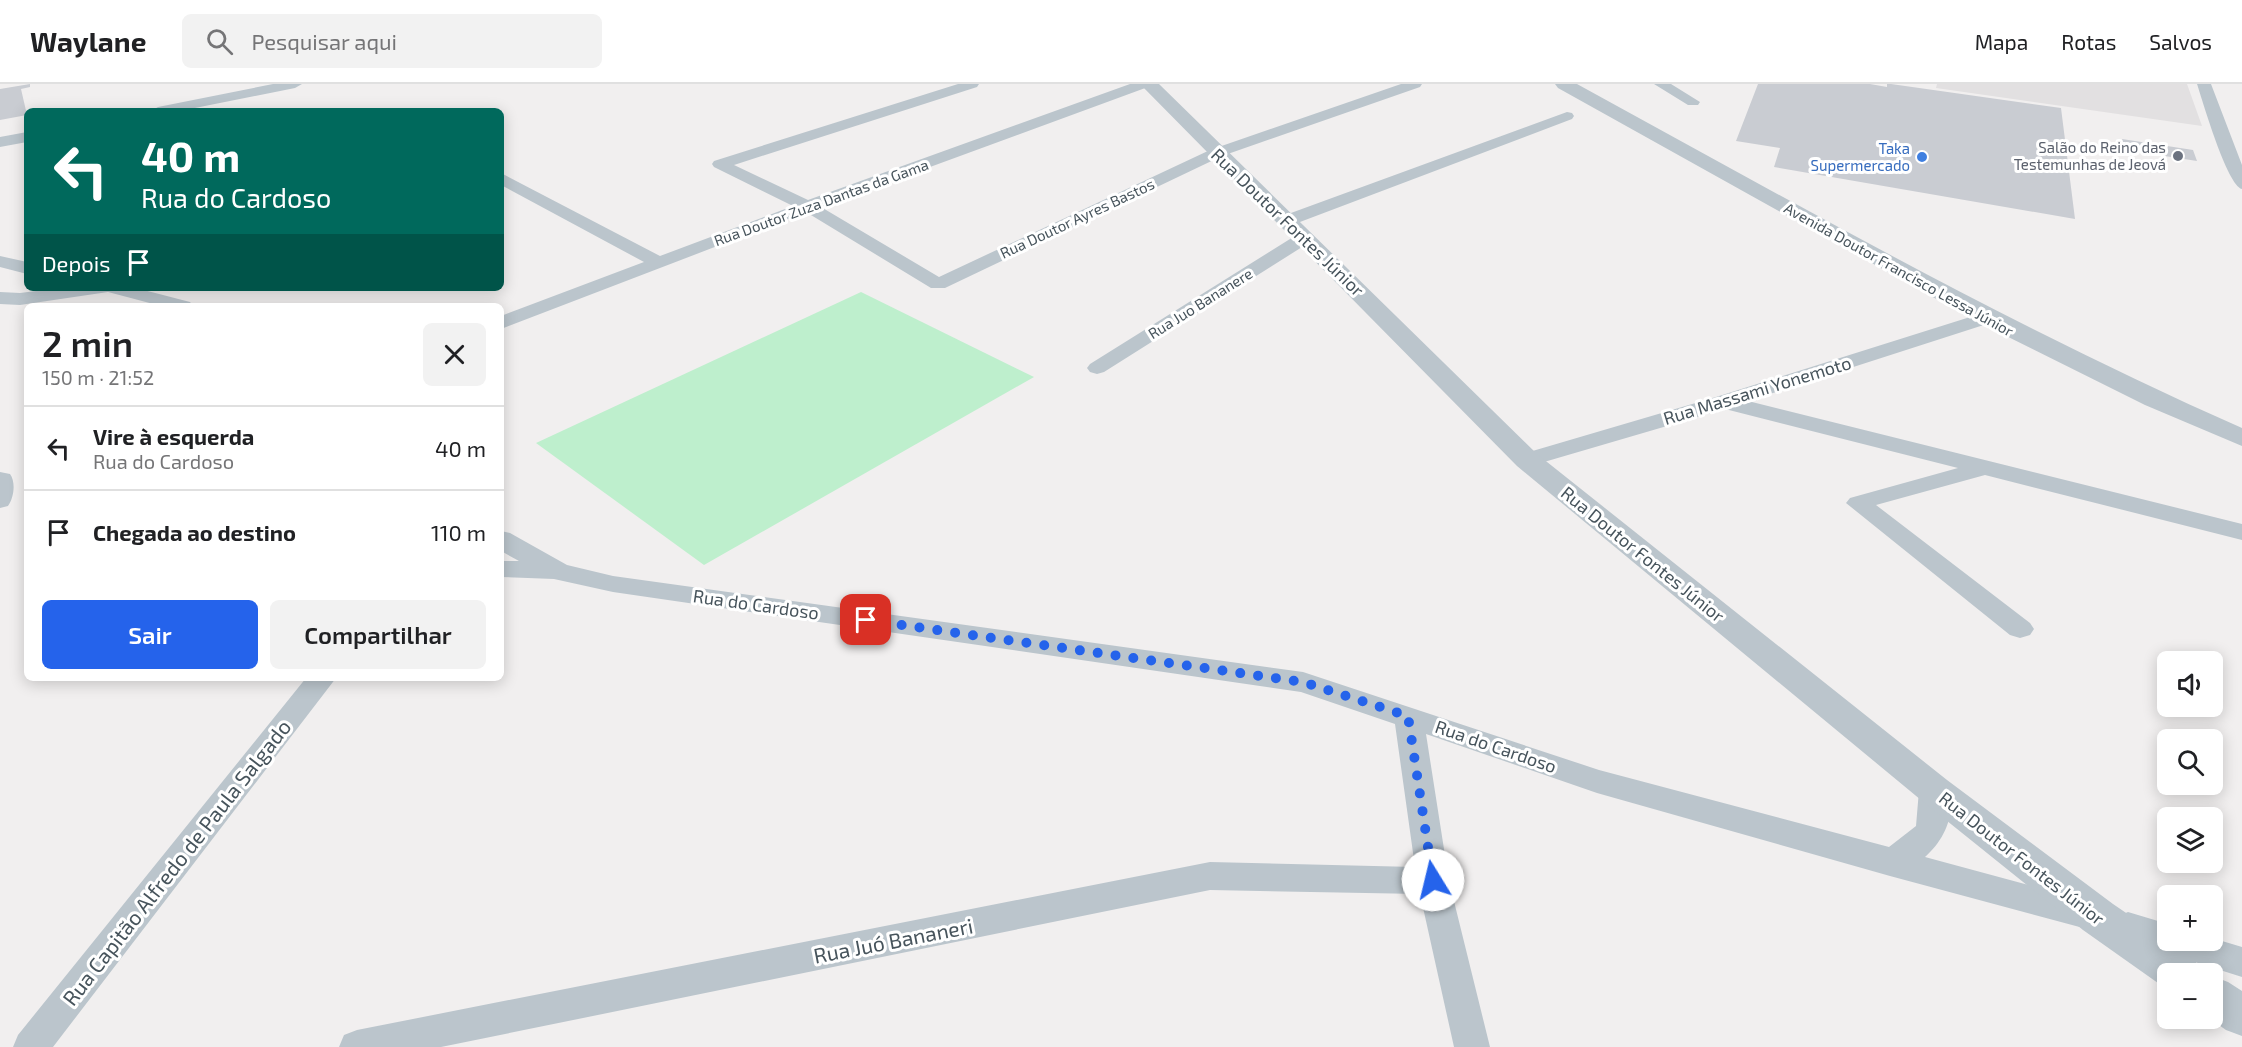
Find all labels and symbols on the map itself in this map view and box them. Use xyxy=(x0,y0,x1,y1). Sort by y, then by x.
place label: Salão do Reino das Testemunhas de Jeová xyxy=(2014,138,2166,173)
place label: Taka Supermercado xyxy=(1811,139,1910,174)
street label: Rua Doutor Fontes Júnior xyxy=(1207,143,1369,301)
marker: Salão do Reino das Testemunhas de Jeová xyxy=(2171,149,2185,163)
marker: Taka Supermercado xyxy=(1915,150,1929,164)
street label: Rua Doutor Zuza Dantas da Gama xyxy=(711,155,931,249)
street label: Rua Doutor Ayres Bastos xyxy=(997,174,1157,262)
street label: Avenida Doutor Francisco Lessa Júnior xyxy=(1781,198,2017,340)
street label: Rua Juo Bananere xyxy=(1144,264,1256,342)
street label: Rua Massami Yonemoto xyxy=(1660,351,1854,429)
street label: Rua Doutor Fontes Júnior xyxy=(1557,481,1729,627)
street label: Rua do Cardoso xyxy=(692,584,820,624)
pin xyxy=(840,594,891,645)
street label: Rua Capitão Alfredo de Paula Salgado xyxy=(57,714,295,1010)
street label: Rua do Cardoso xyxy=(1432,715,1560,777)
street label: Rua Doutor Fontes Júnior xyxy=(1935,787,2109,929)
position arrow xyxy=(1401,848,1465,912)
street label: Rua Juó Bananeri xyxy=(811,912,975,968)

